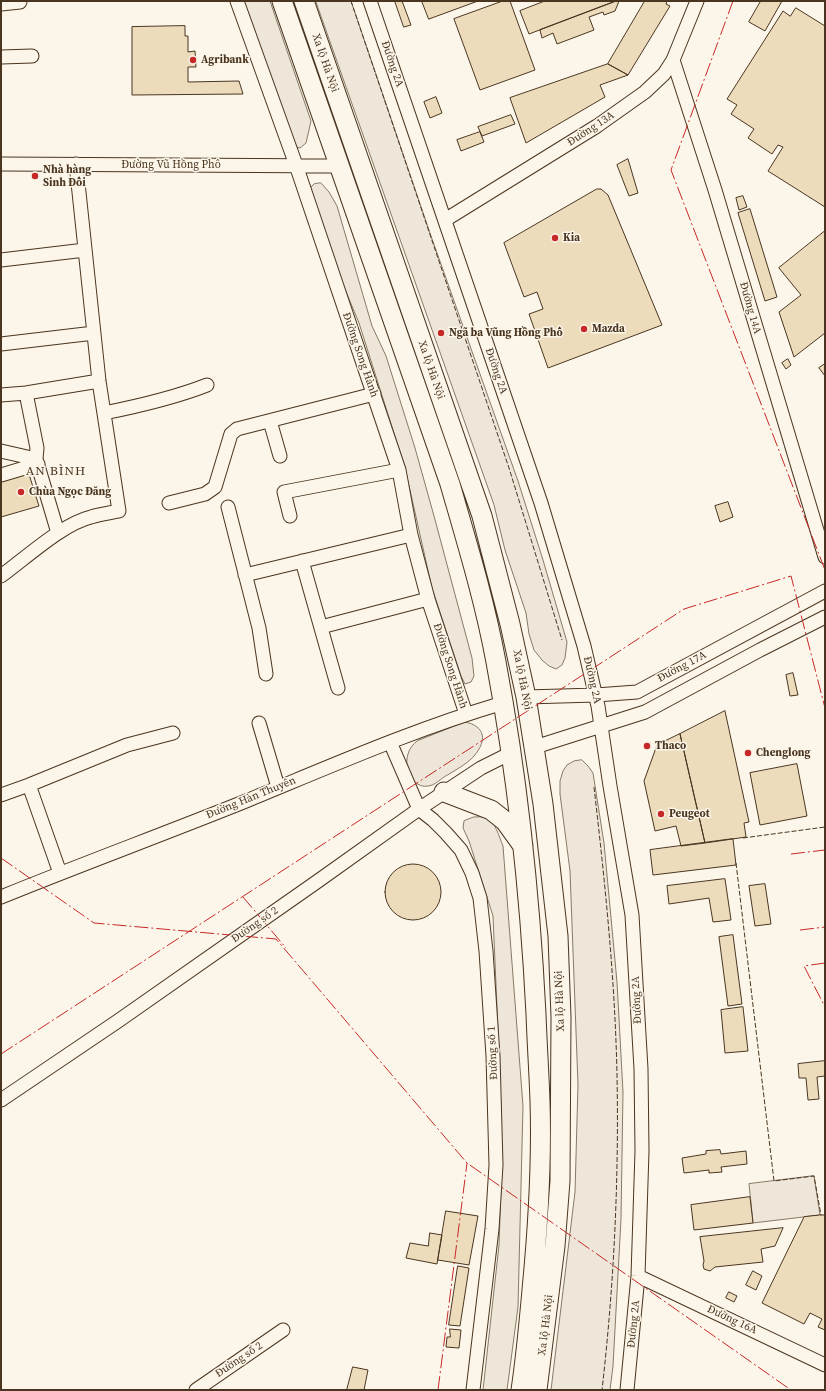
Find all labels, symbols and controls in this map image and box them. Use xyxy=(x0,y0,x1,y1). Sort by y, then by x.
street label: Xa lộ Hà Nội xyxy=(309,32,341,94)
street label: Đường 2A xyxy=(378,39,406,89)
place label: Agribank xyxy=(201,53,249,67)
marker: Agribank xyxy=(188,55,198,65)
street label: Đường 13A xyxy=(565,109,617,149)
street label: Đường Vũ Hồng Phô xyxy=(121,158,221,172)
place label: Nhà hàng Sinh Đôi xyxy=(43,163,91,189)
marker: Nhà hàng Sinh Đôi xyxy=(30,171,40,181)
place label: Kia xyxy=(563,231,580,245)
marker: Kia xyxy=(550,233,560,243)
street label: Đường 14A xyxy=(736,280,764,336)
street label: Đường Song Hành xyxy=(339,311,381,399)
place label: Mazda xyxy=(592,322,625,336)
marker: Mazda xyxy=(579,324,589,334)
place label: Ngã ba Vũng Hồng Phô xyxy=(449,326,563,340)
marker: Ngã ba Vũng Hồng Phô xyxy=(436,328,446,338)
street label: Xa lộ Hà Nội xyxy=(415,339,447,401)
street label: Đường 2A xyxy=(482,346,510,396)
district label: AN BÌNH xyxy=(26,464,86,480)
place label: Chùa Ngọc Đăng xyxy=(29,485,111,499)
marker: Chùa Ngọc Đăng xyxy=(16,487,26,497)
street label: Đường Song Hành xyxy=(430,622,470,710)
street label: Xa lộ Hà Nội xyxy=(510,649,534,711)
street label: Đường 17A xyxy=(655,649,709,685)
street label: Đường 2A xyxy=(580,655,604,705)
place label: Thaco xyxy=(655,739,686,753)
marker: Thaco xyxy=(642,741,652,751)
place label: Chenglong xyxy=(756,746,811,760)
marker: Chenglong xyxy=(743,748,753,758)
street label: Đường Hàn Thuyên xyxy=(204,774,298,822)
place label: Peugeot xyxy=(669,807,710,821)
marker: Peugeot xyxy=(656,809,666,819)
street label: Đường số 2 xyxy=(229,904,281,946)
street label: Xa lộ Hà Nội xyxy=(552,970,568,1032)
street label: Đường 2A xyxy=(629,976,645,1024)
street label: Đường số 1 xyxy=(485,1026,501,1080)
street label: Xa lộ Hà Nội xyxy=(536,1294,556,1356)
street label: Đường 2A xyxy=(625,1299,643,1349)
street label: Đường 16A xyxy=(705,1303,759,1337)
street label: Đường số 2 xyxy=(213,1339,265,1381)

